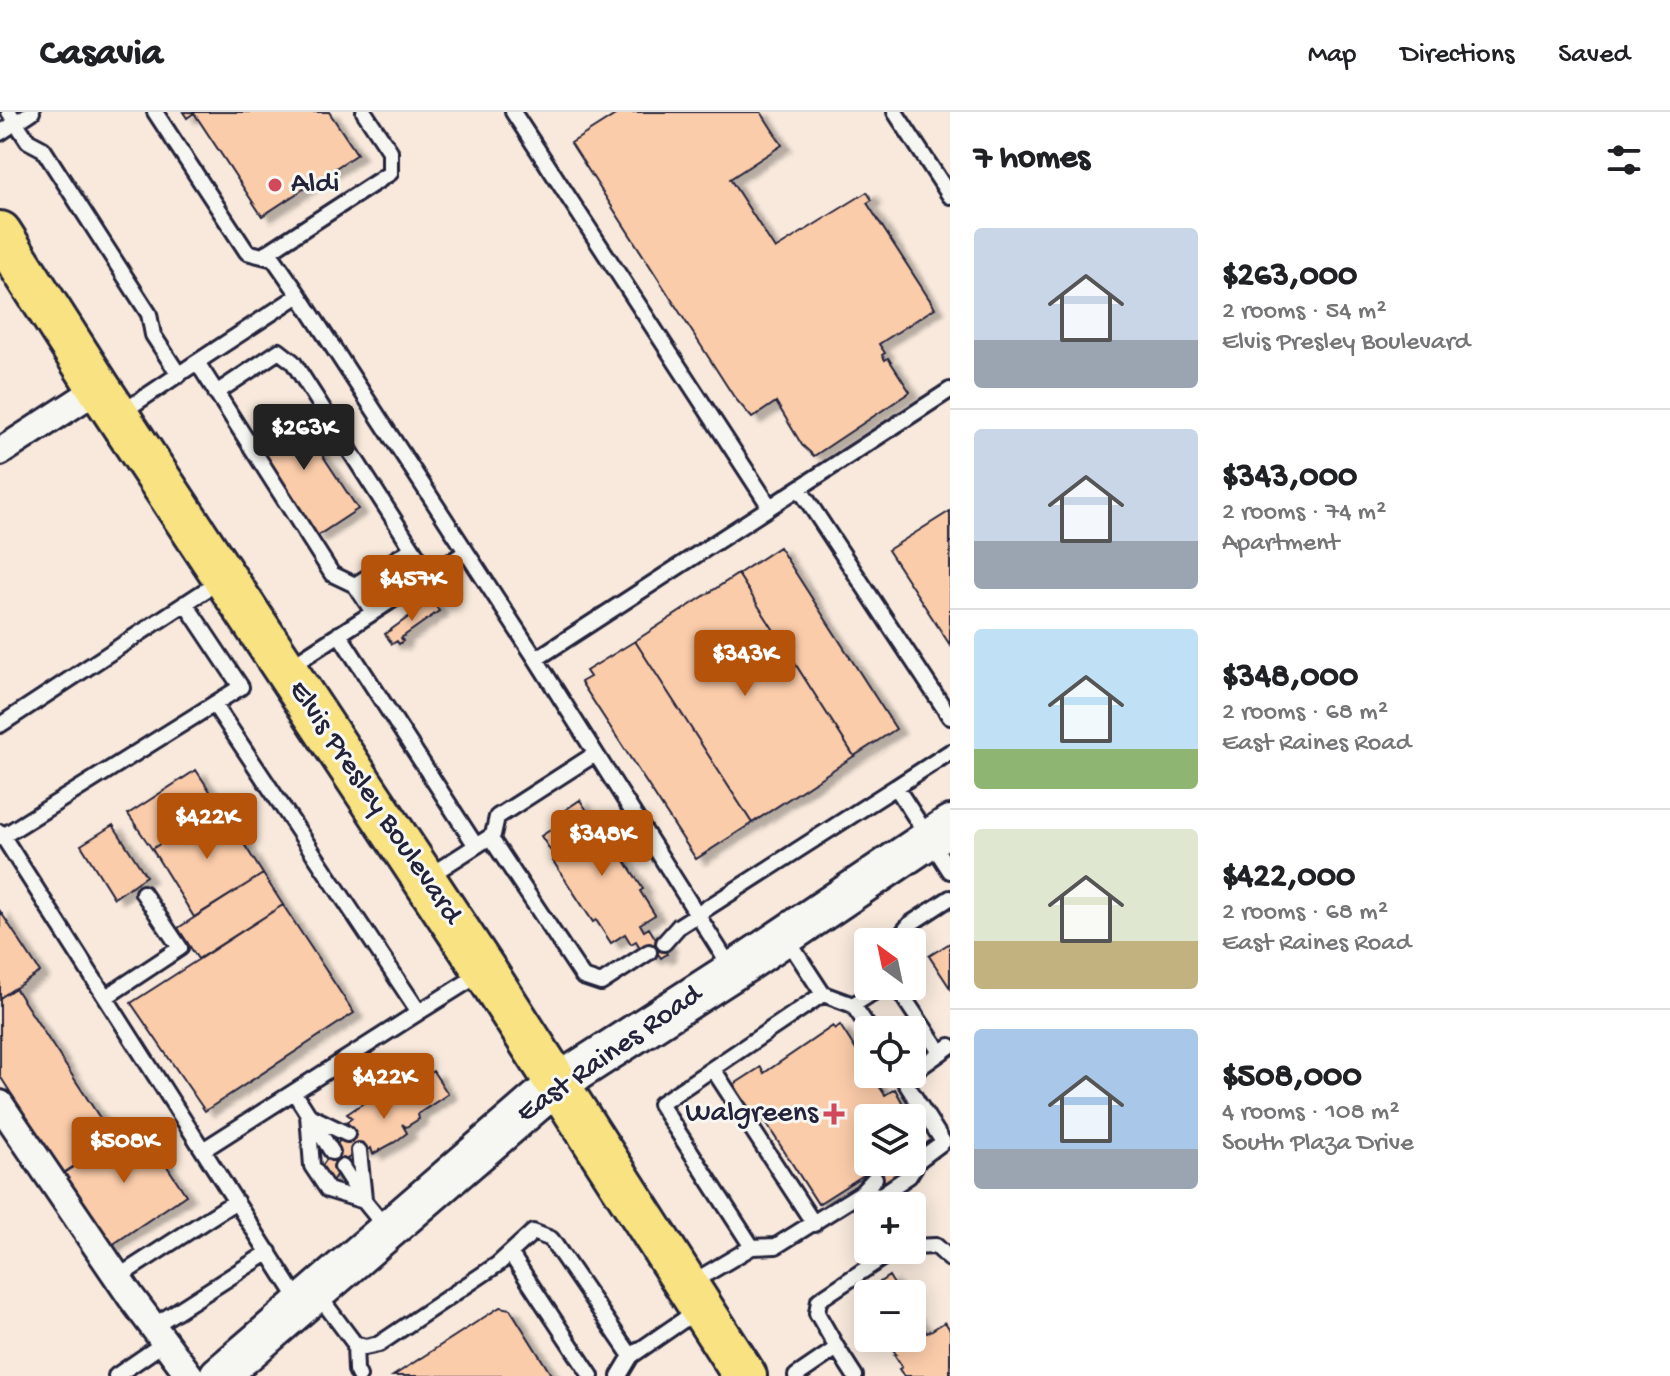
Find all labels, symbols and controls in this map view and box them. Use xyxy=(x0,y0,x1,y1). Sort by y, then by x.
text: Casavia xyxy=(40,33,163,77)
text: Map xyxy=(1308,39,1356,72)
text: Directions xyxy=(1400,39,1514,72)
text: Saved xyxy=(1558,39,1630,72)
icon: filters xyxy=(1602,138,1646,182)
text: 7 homes xyxy=(974,140,1090,180)
place label: Aldi xyxy=(291,168,339,203)
marker: Aldi xyxy=(266,176,284,194)
text: $263,000 xyxy=(1222,257,1357,297)
icon: home xyxy=(1038,260,1134,356)
text: 2 rooms · 54 m² xyxy=(1222,297,1387,328)
text: Elvis Presley Boulevard xyxy=(1222,328,1470,359)
pin: $263K xyxy=(248,404,360,472)
text: $263K xyxy=(271,414,337,445)
text: $343,000 xyxy=(1222,458,1357,498)
icon: home xyxy=(1038,461,1134,557)
text: 2 rooms · 74 m² xyxy=(1222,498,1386,529)
text: Apartment xyxy=(1222,529,1339,560)
pin: $457K xyxy=(356,555,468,623)
text: $457K xyxy=(379,565,445,596)
pin: $343K xyxy=(689,630,801,698)
text: $343K xyxy=(712,640,778,671)
text: $348,000 xyxy=(1222,658,1358,698)
icon: home xyxy=(1038,661,1134,757)
street label: Elvis Presley Boulevard xyxy=(280,675,470,933)
text: 2 rooms · 68 m² xyxy=(1222,698,1388,729)
text: East Raines Road xyxy=(1222,729,1411,760)
pin: $422K xyxy=(151,793,263,861)
text: $422K xyxy=(175,803,239,834)
pin: $348K xyxy=(546,810,658,878)
text: $348K xyxy=(569,820,635,851)
text: $422,000 xyxy=(1222,858,1355,898)
icon: home xyxy=(1038,861,1134,957)
text: 2 rooms · 68 m² xyxy=(1222,898,1388,929)
north arrow xyxy=(854,928,926,1000)
map controls xyxy=(854,928,926,1352)
text: East Raines Road xyxy=(1222,929,1411,960)
street label: East Raines Road xyxy=(511,977,711,1132)
button: locate xyxy=(854,1016,926,1088)
pin: $422K xyxy=(328,1053,440,1121)
text: $508,000 xyxy=(1222,1058,1362,1098)
icon: home xyxy=(1038,1061,1134,1157)
text: $422K xyxy=(352,1063,416,1094)
place label: Walgreens xyxy=(685,1097,819,1132)
text: 4 rooms · 108 m² xyxy=(1222,1098,1400,1129)
button: layers xyxy=(854,1104,926,1176)
marker: Walgreens xyxy=(825,1105,843,1123)
pin: $508K xyxy=(68,1117,180,1185)
text: $508K xyxy=(90,1127,158,1158)
text: South Plaza Drive xyxy=(1222,1129,1414,1160)
button: + xyxy=(854,1192,926,1264)
button: − xyxy=(854,1280,926,1352)

